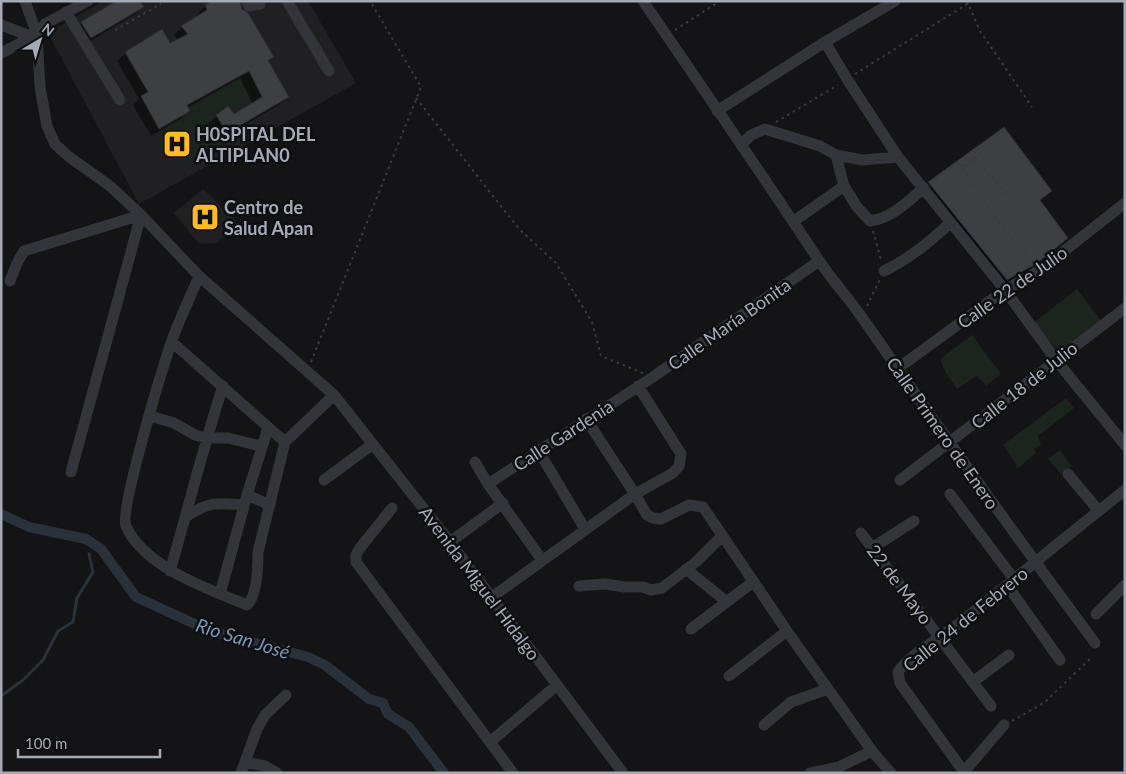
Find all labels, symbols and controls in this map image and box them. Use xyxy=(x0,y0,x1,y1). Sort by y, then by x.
north arrow xyxy=(15,15,65,65)
text: N xyxy=(39,19,58,39)
place label: H0SPITAL DEL ALTIPLAN0 xyxy=(195,123,316,166)
hospital icon: H0SPITAL DEL ALTIPLAN0 xyxy=(162,129,192,159)
place label: Centro de Salud Apan xyxy=(224,196,314,239)
hospital icon: Centro de Salud Apan xyxy=(190,202,220,232)
street label: Calle 22 de Julio xyxy=(953,241,1071,333)
street label: Calle María Bonita xyxy=(663,273,795,375)
street label: Calle 18 de Julio xyxy=(966,337,1082,433)
street label: Calle Primero de Enero xyxy=(882,353,1004,513)
street label: Calle Gardenia xyxy=(509,395,617,475)
street label: Avenida Miguel Hidalgo xyxy=(415,502,545,664)
street label: 22 de Mayo xyxy=(863,540,937,628)
street label: Calle 24 de Febrero xyxy=(898,562,1032,676)
water label: Rio San José xyxy=(193,613,293,663)
scale bar xyxy=(18,726,160,758)
text: 100 m xyxy=(25,734,67,752)

